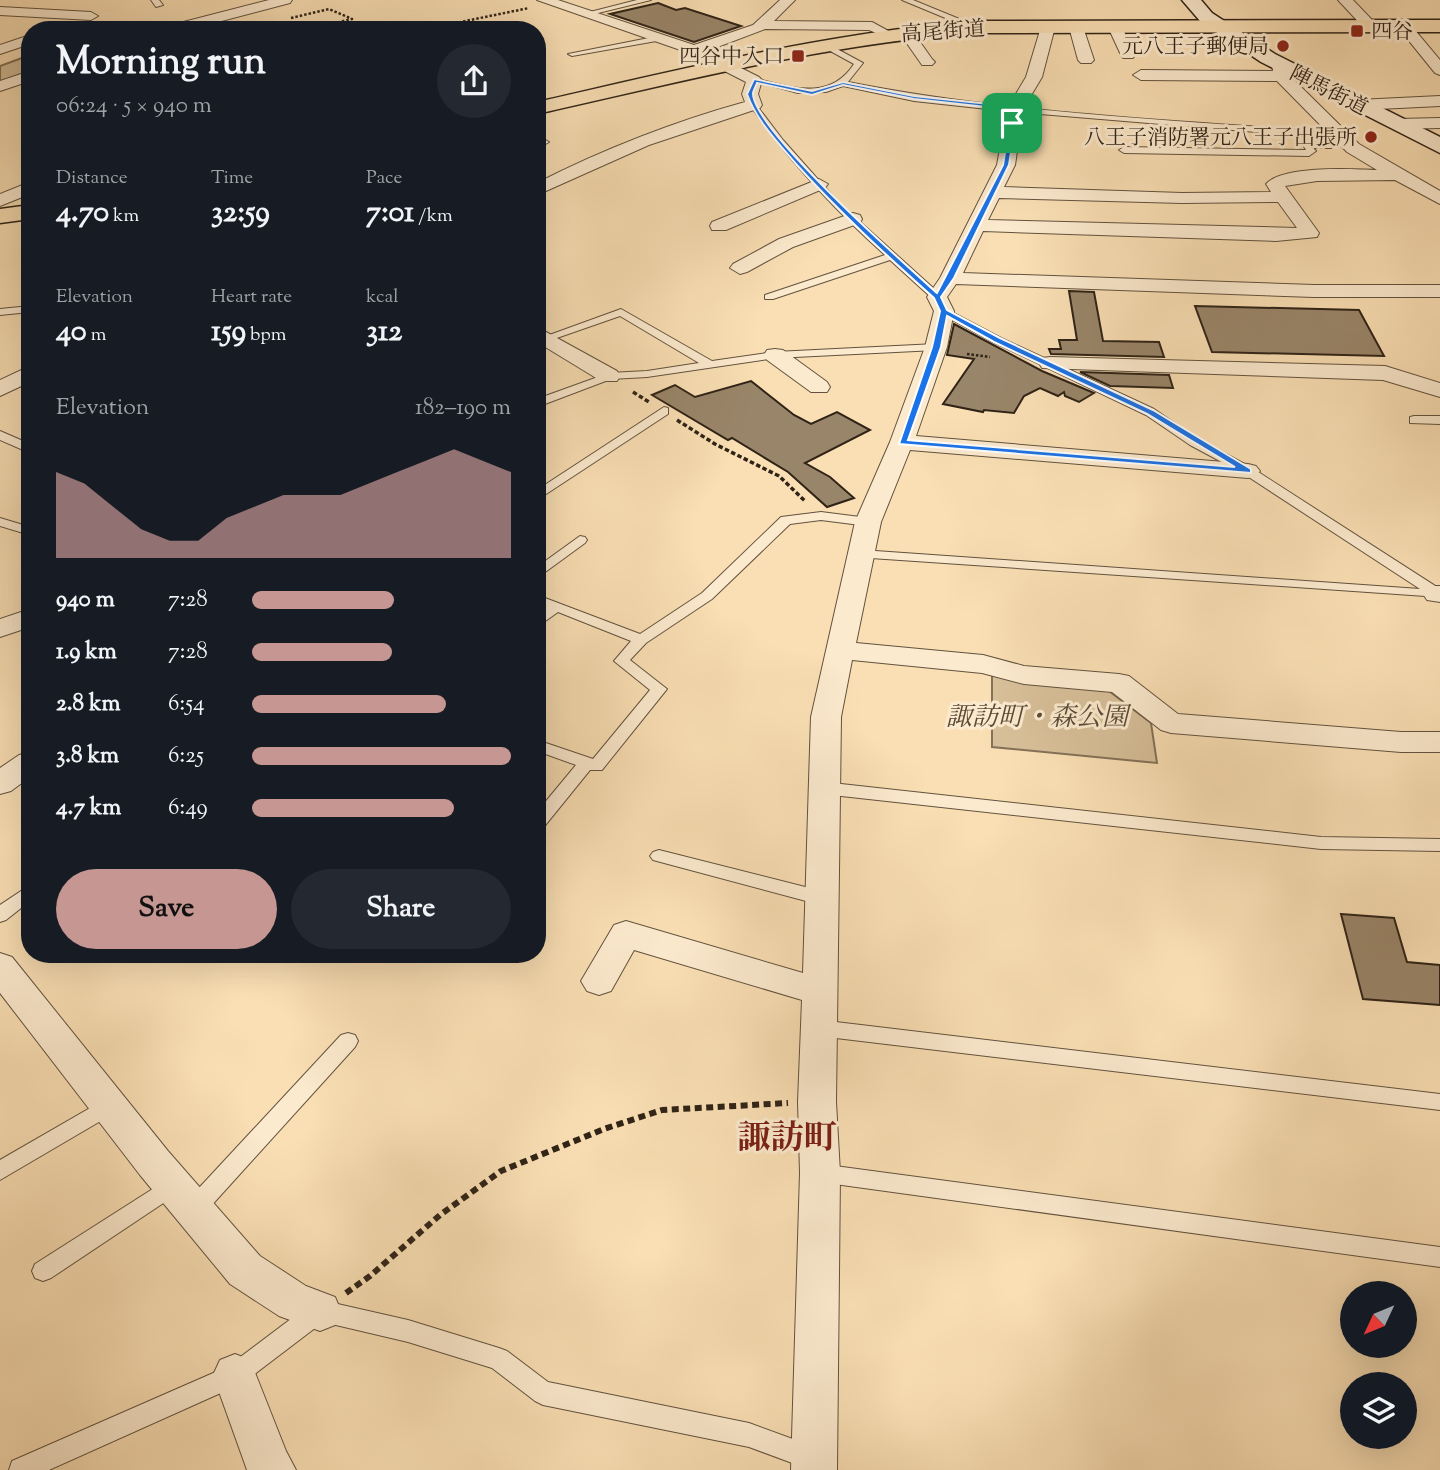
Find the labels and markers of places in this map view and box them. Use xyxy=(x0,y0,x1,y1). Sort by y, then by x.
place label: 四谷 xyxy=(1371,18,1413,48)
marker: 四谷 xyxy=(1349,23,1365,39)
place label: 元八王子郵便局 xyxy=(1122,33,1269,63)
marker: 元八王子郵便局 xyxy=(1275,38,1291,54)
place label: 四谷中入口 xyxy=(679,43,784,73)
marker: 四谷中入口 xyxy=(790,48,806,64)
pin xyxy=(982,93,1042,153)
place label: 八王子消防署元八王子出張所 xyxy=(1084,124,1357,154)
marker: 八王子消防署元八王子出張所 xyxy=(1363,129,1379,145)

